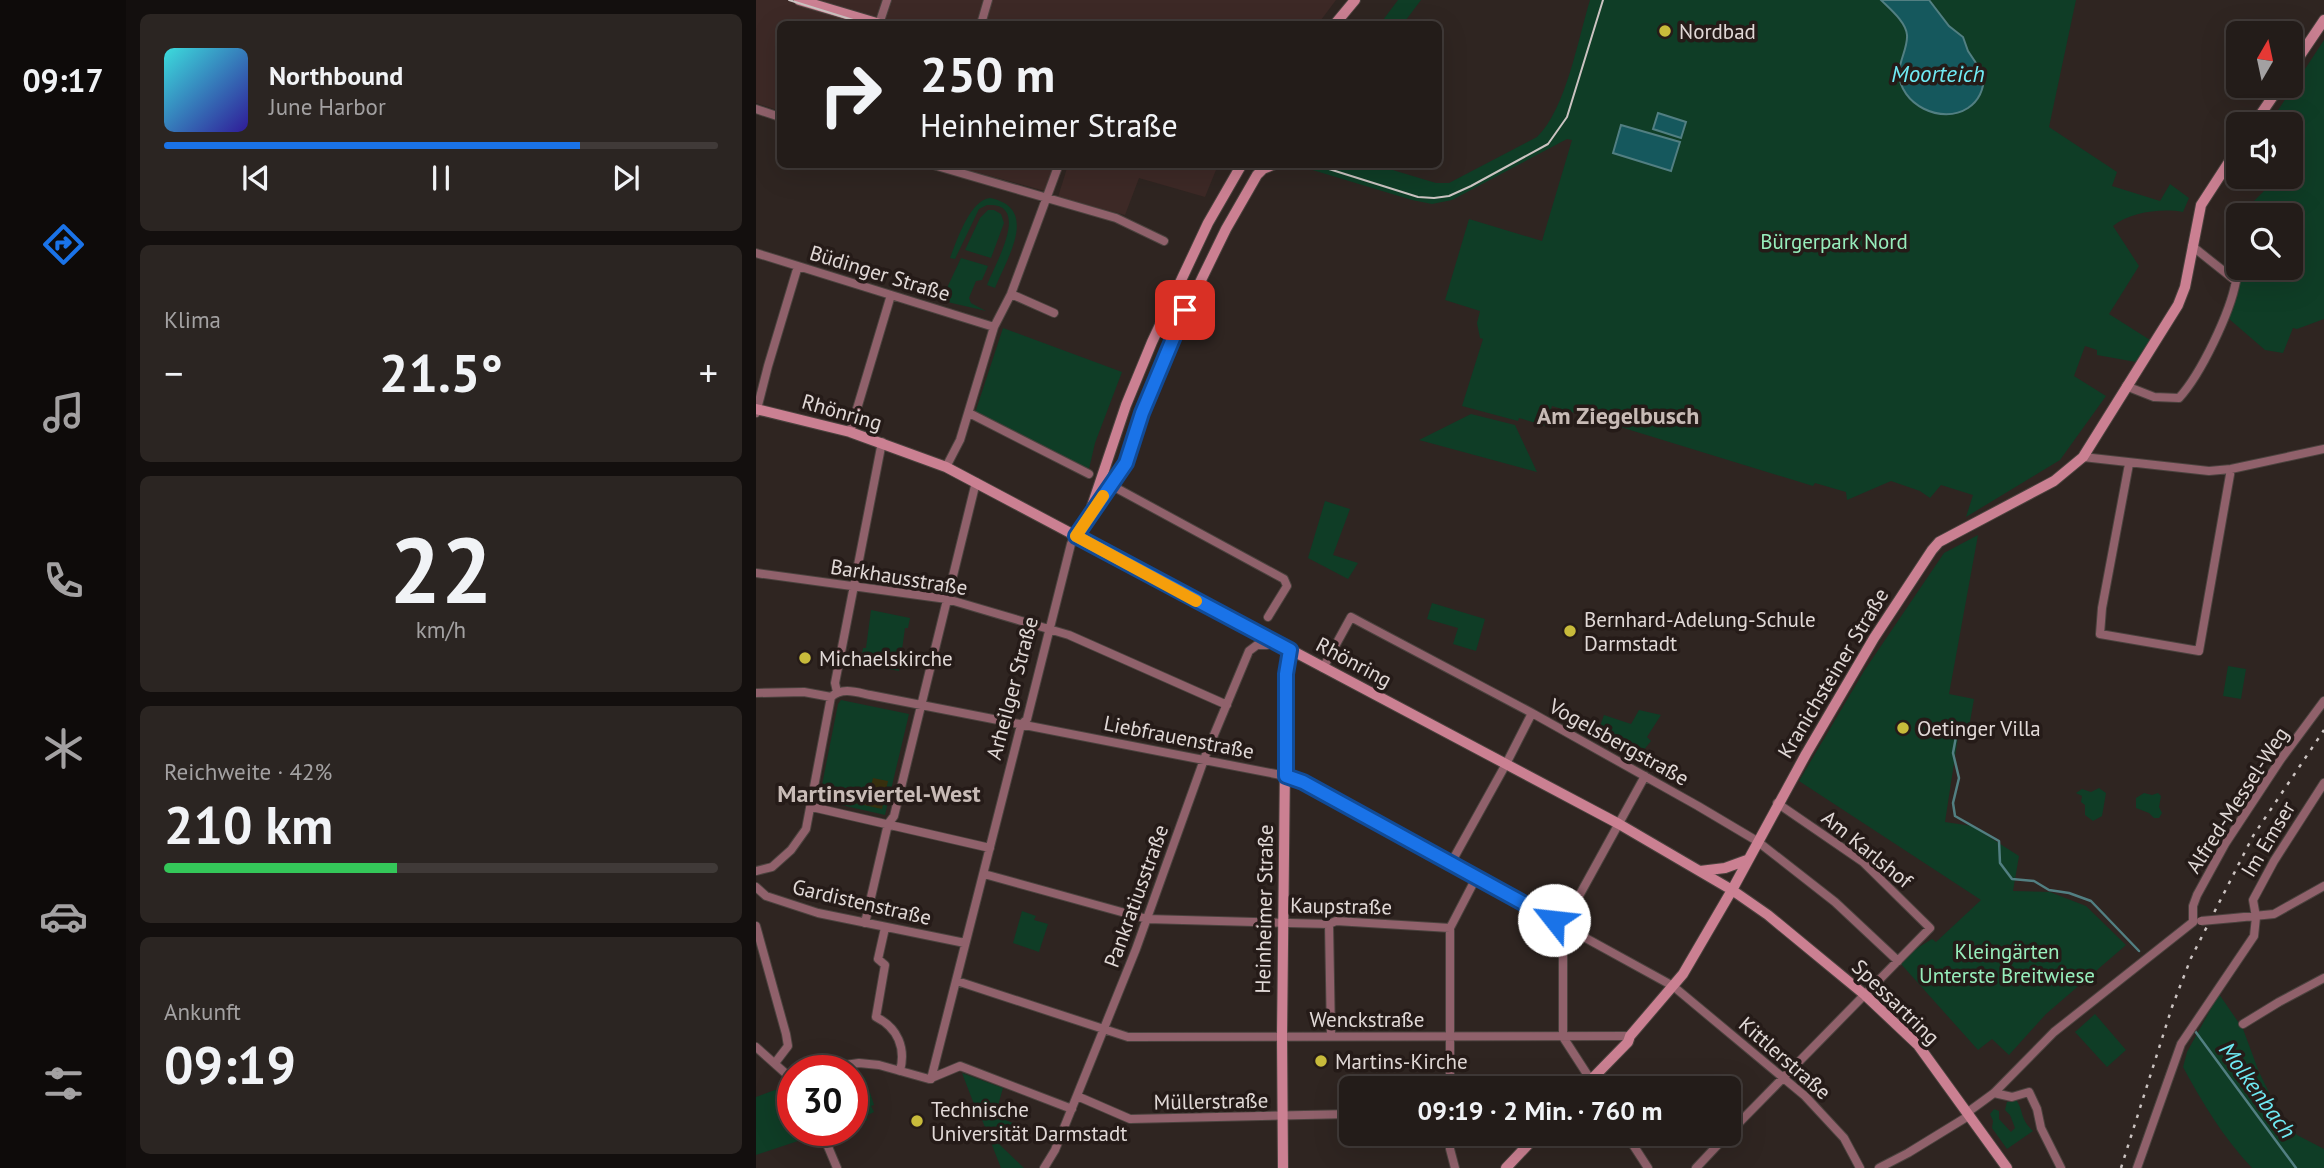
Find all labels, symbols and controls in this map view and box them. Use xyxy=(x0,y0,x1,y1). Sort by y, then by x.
place label: Nordbad xyxy=(1679,18,1756,45)
north arrow xyxy=(2226,21,2303,98)
map controls xyxy=(2226,21,2303,280)
marker: Nordbad xyxy=(1657,23,1673,39)
text: 250 m xyxy=(920,42,1055,106)
icon: right xyxy=(805,49,896,140)
text: 09:17 xyxy=(22,59,104,101)
text: Northbound xyxy=(269,59,403,92)
water label: Moorteich xyxy=(1891,59,1985,88)
text: June Harbor xyxy=(269,92,386,121)
text: Heinheimer Straße xyxy=(920,104,1178,146)
button: sound xyxy=(2226,112,2303,189)
icon: previous xyxy=(237,159,275,197)
icon: pause xyxy=(422,159,460,197)
icon: next xyxy=(607,159,645,197)
button: search xyxy=(2226,203,2303,280)
icon: directions xyxy=(39,220,88,269)
park label: Bürgerpark Nord xyxy=(1760,228,1908,255)
street label: Büdinger Straße xyxy=(806,239,954,307)
pin xyxy=(1155,280,1215,340)
icon: arrive xyxy=(1166,291,1204,329)
text: Klima xyxy=(164,305,221,334)
text: 21.5° xyxy=(379,339,503,406)
text: − xyxy=(164,348,183,397)
text: + xyxy=(699,348,718,397)
icon: music xyxy=(39,388,88,437)
street label: Rhönring xyxy=(799,388,885,436)
district label: Am Ziegelbusch xyxy=(1537,400,1699,431)
text: 22 xyxy=(389,510,493,628)
street label: Barkhausstraße xyxy=(828,553,970,601)
icon: phone xyxy=(39,556,88,605)
street label: Kranichsteiner Straße xyxy=(1772,583,1894,763)
place label: Bernhard-Adelung-Schule Darmstadt xyxy=(1584,606,1816,657)
street label: Arheilger Straße xyxy=(980,614,1044,762)
text: km/h xyxy=(416,615,466,644)
marker: Bernhard-Adelung-Schule Darmstadt xyxy=(1562,623,1578,639)
street label: Rhönring xyxy=(1311,631,1397,693)
place label: Michaelskirche xyxy=(819,645,953,672)
marker: Michaelskirche xyxy=(797,650,813,666)
street label: Vogelsbergstraße xyxy=(1543,692,1694,792)
street label: Liebfrauenstraße xyxy=(1102,709,1256,765)
place label: Oetinger Villa xyxy=(1917,715,2041,742)
marker: Oetinger Villa xyxy=(1895,720,1911,736)
street label: Alfred-Messel-Weg xyxy=(2180,722,2294,878)
icon: climate xyxy=(39,724,88,773)
text: Reichweite · 42% xyxy=(164,757,332,786)
district label: Martinsviertel-West xyxy=(777,778,981,809)
text: 210 km xyxy=(164,791,333,858)
street label: Im Emser xyxy=(2235,796,2301,882)
street label: Am Karlshof xyxy=(1816,804,1919,895)
street label: Pankratiusstraße xyxy=(1098,821,1174,971)
street label: Heinheimer Straße xyxy=(1249,824,1279,994)
street label: Gardistenstraße xyxy=(790,873,934,931)
position arrow xyxy=(1517,883,1591,957)
icon: car xyxy=(39,892,88,941)
street label: Kaupstraße xyxy=(1290,892,1392,920)
park label: Kleingärten Unterste Breitwiese xyxy=(1919,938,2095,989)
street label: Spessartring xyxy=(1846,953,1946,1051)
text: Ankunft xyxy=(164,997,241,1026)
street label: Wenckstraße xyxy=(1310,1006,1424,1033)
street label: Kittlerstraße xyxy=(1733,1011,1837,1105)
text: 09:19 xyxy=(164,1031,296,1098)
water label: Molkenbach xyxy=(2213,1036,2303,1144)
place label: Martins-Kirche xyxy=(1335,1048,1468,1075)
marker: Martins-Kirche xyxy=(1313,1053,1329,1069)
speed limit sign: 30 xyxy=(777,1055,868,1146)
icon: filters xyxy=(39,1059,88,1108)
street label: Müllerstraße xyxy=(1153,1087,1269,1115)
text: 09:19 · 2 Min. · 760 m xyxy=(1417,1094,1663,1127)
place label: Technische Universität Darmstadt xyxy=(931,1096,1127,1147)
marker: Technische Universität Darmstadt xyxy=(909,1113,925,1129)

